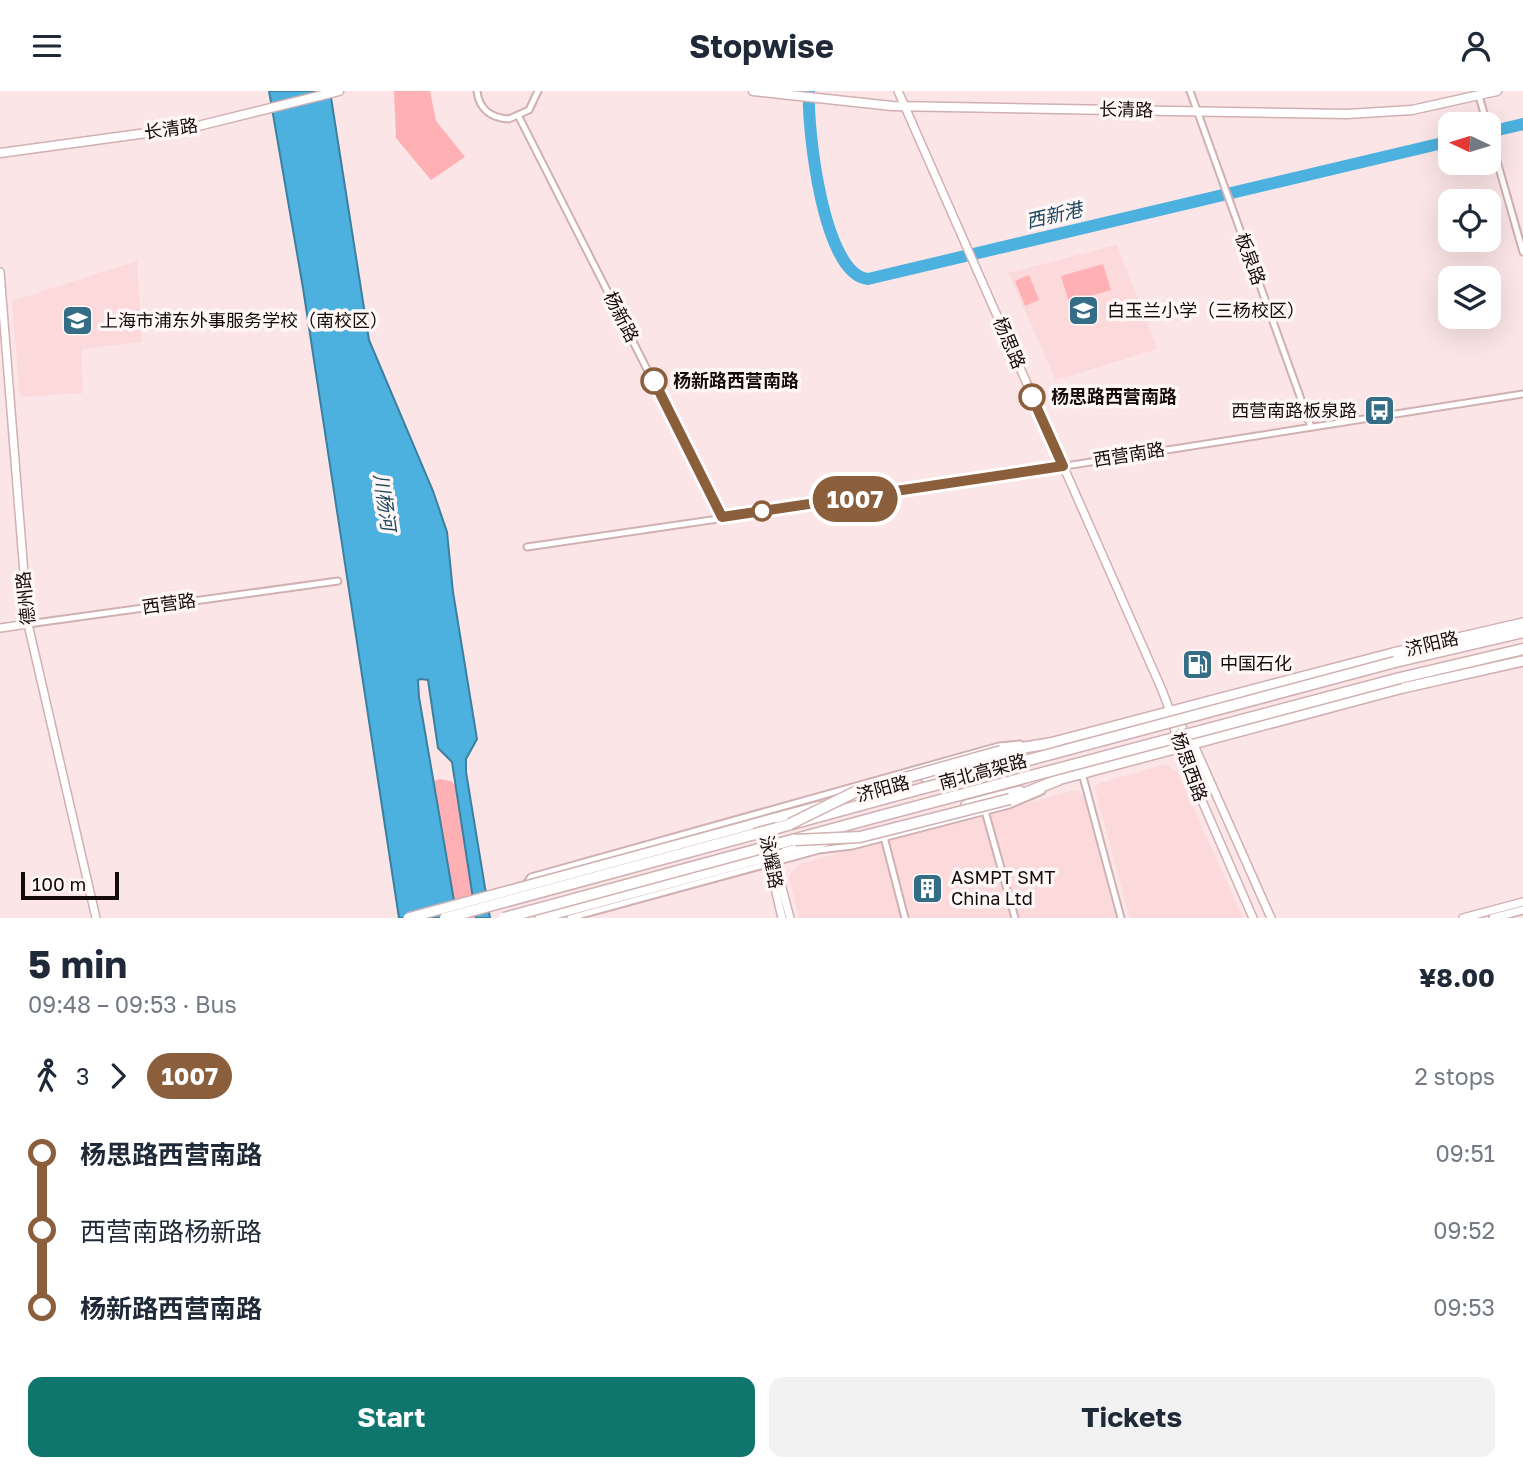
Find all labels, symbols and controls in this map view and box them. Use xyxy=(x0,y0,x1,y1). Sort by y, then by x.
icon: menu xyxy=(28,27,66,65)
text: Stopwise xyxy=(689,27,834,65)
icon: person xyxy=(1457,27,1495,65)
street label: 长清路 xyxy=(1099,98,1153,120)
north arrow xyxy=(1438,112,1502,175)
map controls xyxy=(1438,112,1501,329)
street label: 长清路 xyxy=(143,113,199,143)
button: locate xyxy=(1438,189,1501,252)
water label: 西新港 xyxy=(1024,196,1087,232)
street label: 板泉路 xyxy=(1231,230,1271,288)
button: layers xyxy=(1438,266,1501,329)
street label: 杨新路 xyxy=(600,287,644,346)
school or university icon: 白玉兰小学（三杨校区） xyxy=(1067,294,1101,328)
place label: 白玉兰小学（三杨校区） xyxy=(1107,299,1305,321)
school or university icon: 上海市浦东外事服务学校（南校区） xyxy=(60,304,94,338)
place label: 上海市浦东外事服务学校（南校区） xyxy=(100,309,388,331)
street label: 杨思路 xyxy=(989,313,1031,372)
marker: 杨新路西营南路 xyxy=(641,368,667,394)
place label: 杨新路西营南路 xyxy=(673,369,799,391)
marker: 杨思路西营南路 xyxy=(1019,384,1045,410)
place label: 杨思路西营南路 xyxy=(1051,385,1177,407)
bus stop icon: 西营南路板泉路 xyxy=(1363,394,1397,428)
place label: 西营南路板泉路 xyxy=(1231,399,1357,421)
street label: 西营南路 xyxy=(1092,438,1166,471)
water label: 川杨河 xyxy=(370,472,401,536)
line badge: 1007 xyxy=(806,476,904,522)
text: 1007 xyxy=(827,484,883,513)
unlabelled marker xyxy=(752,501,772,521)
street label: 德州路 xyxy=(11,570,39,626)
street label: 西营路 xyxy=(141,588,197,618)
street label: 济阳路 xyxy=(1403,626,1461,660)
fuel station icon: 中国石化 xyxy=(1180,647,1214,681)
place label: 中国石化 xyxy=(1220,652,1292,674)
street label: 杨思西路 xyxy=(1167,729,1213,804)
street label: 南北高架路 xyxy=(936,749,1029,793)
street label: 济阳路 xyxy=(854,770,912,806)
street label: 泳耀路 xyxy=(756,833,788,890)
place label: ASMPT SMT China Ltd xyxy=(951,866,1055,909)
scale bar xyxy=(21,869,119,901)
building icon: ASMPT SMT China Ltd xyxy=(911,871,945,905)
text: 100 m xyxy=(32,872,86,895)
text: 5 min xyxy=(28,941,127,986)
text: ¥8.00 xyxy=(1419,962,1495,993)
text: 09:48 – 09:53 · Bus xyxy=(28,990,237,1018)
icon: walk xyxy=(28,1057,66,1095)
icon: forward xyxy=(99,1057,137,1095)
text: 1007 xyxy=(161,1061,218,1090)
text: 3 xyxy=(76,1062,89,1090)
text: 2 stops xyxy=(1414,1062,1495,1090)
text: 杨思路西营南路 xyxy=(80,1139,262,1170)
text: 09:51 xyxy=(1435,1139,1495,1167)
text: 西营南路杨新路 xyxy=(80,1216,262,1247)
text: 09:52 xyxy=(1433,1216,1495,1244)
text: 杨新路西营南路 xyxy=(80,1293,262,1324)
text: 09:53 xyxy=(1433,1293,1495,1321)
button: Start xyxy=(28,1377,755,1457)
button: Tickets xyxy=(769,1377,1495,1457)

